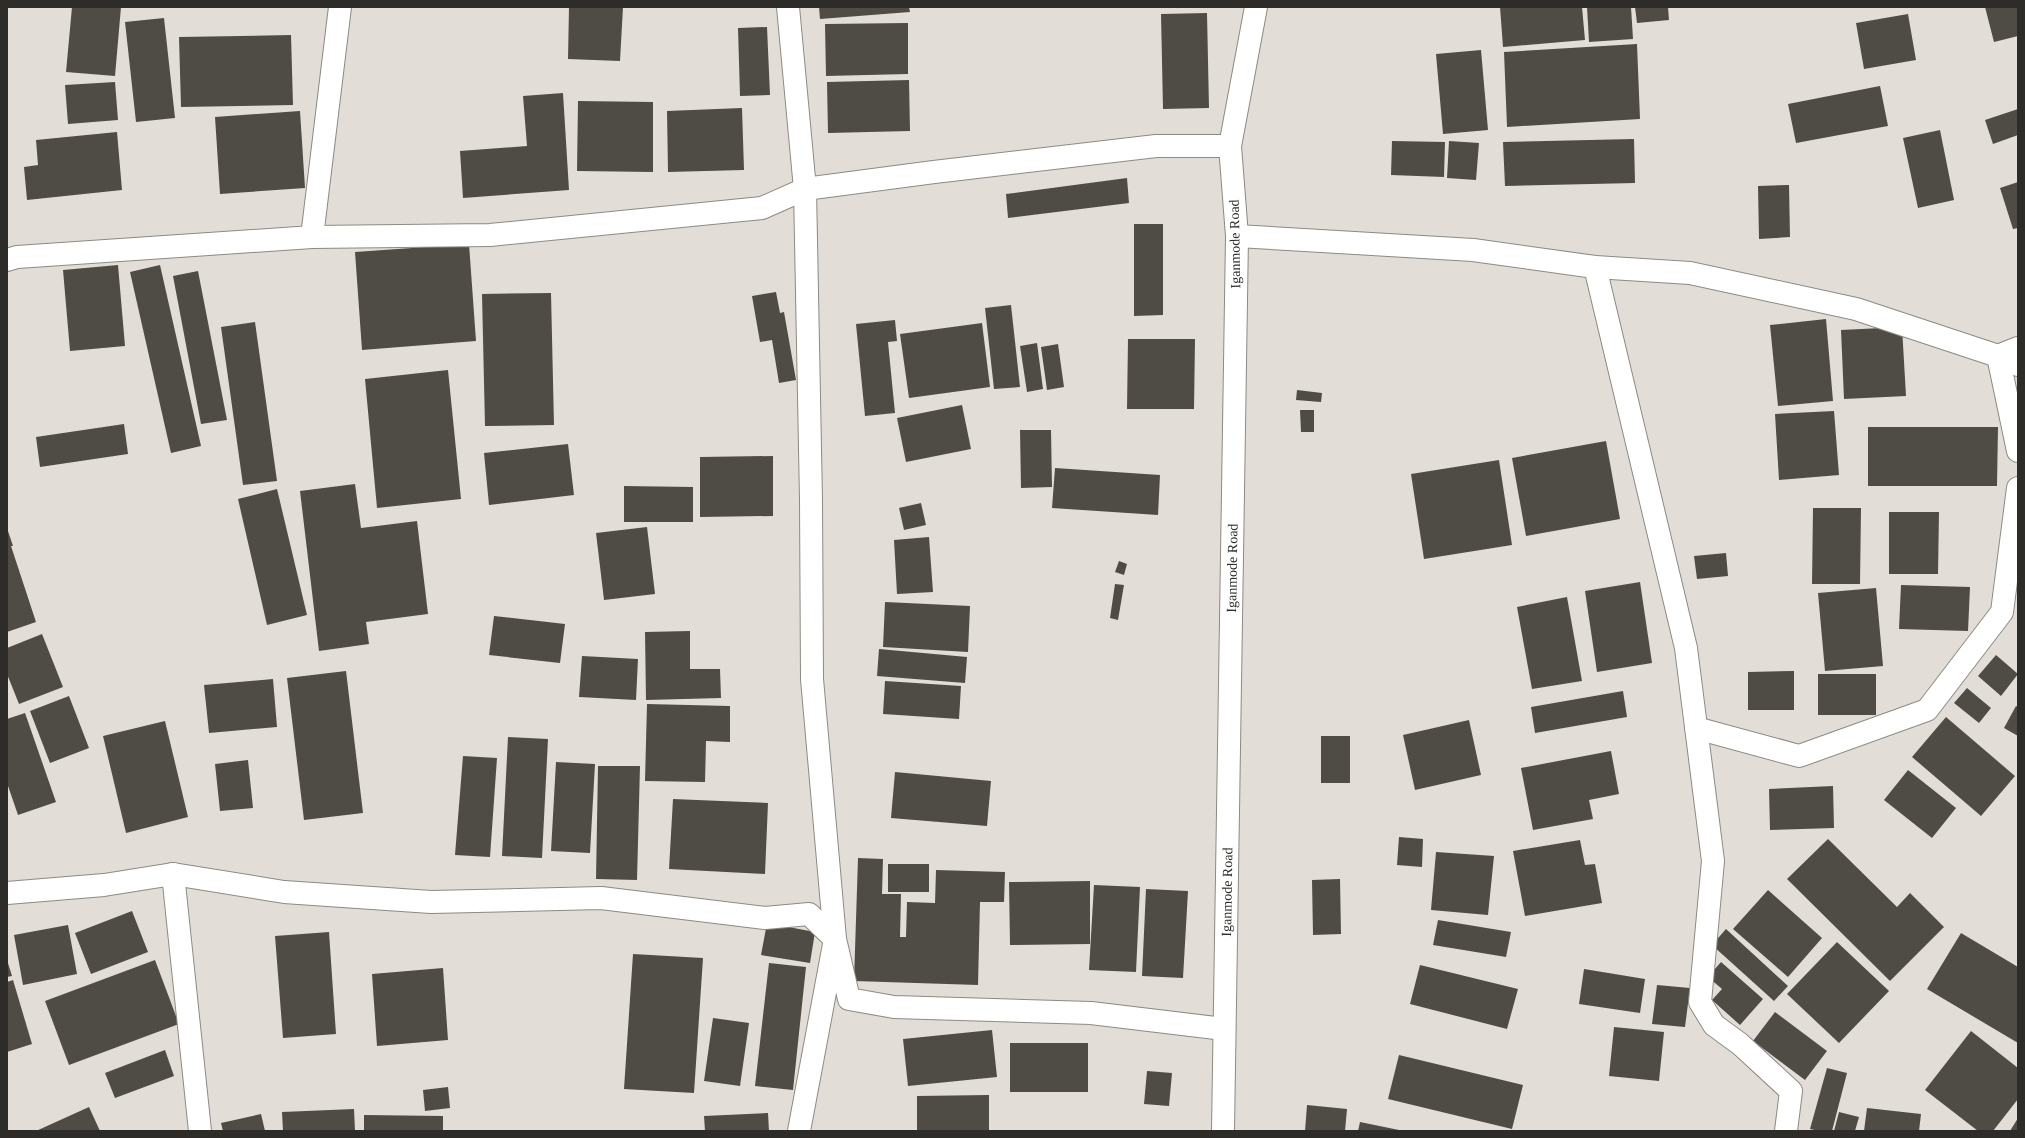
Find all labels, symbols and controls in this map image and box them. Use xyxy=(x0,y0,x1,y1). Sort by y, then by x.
street label: Iganmode Road xyxy=(1227,199,1243,289)
street label: Iganmode Road xyxy=(1224,523,1240,613)
street label: Iganmode Road xyxy=(1219,847,1235,937)

